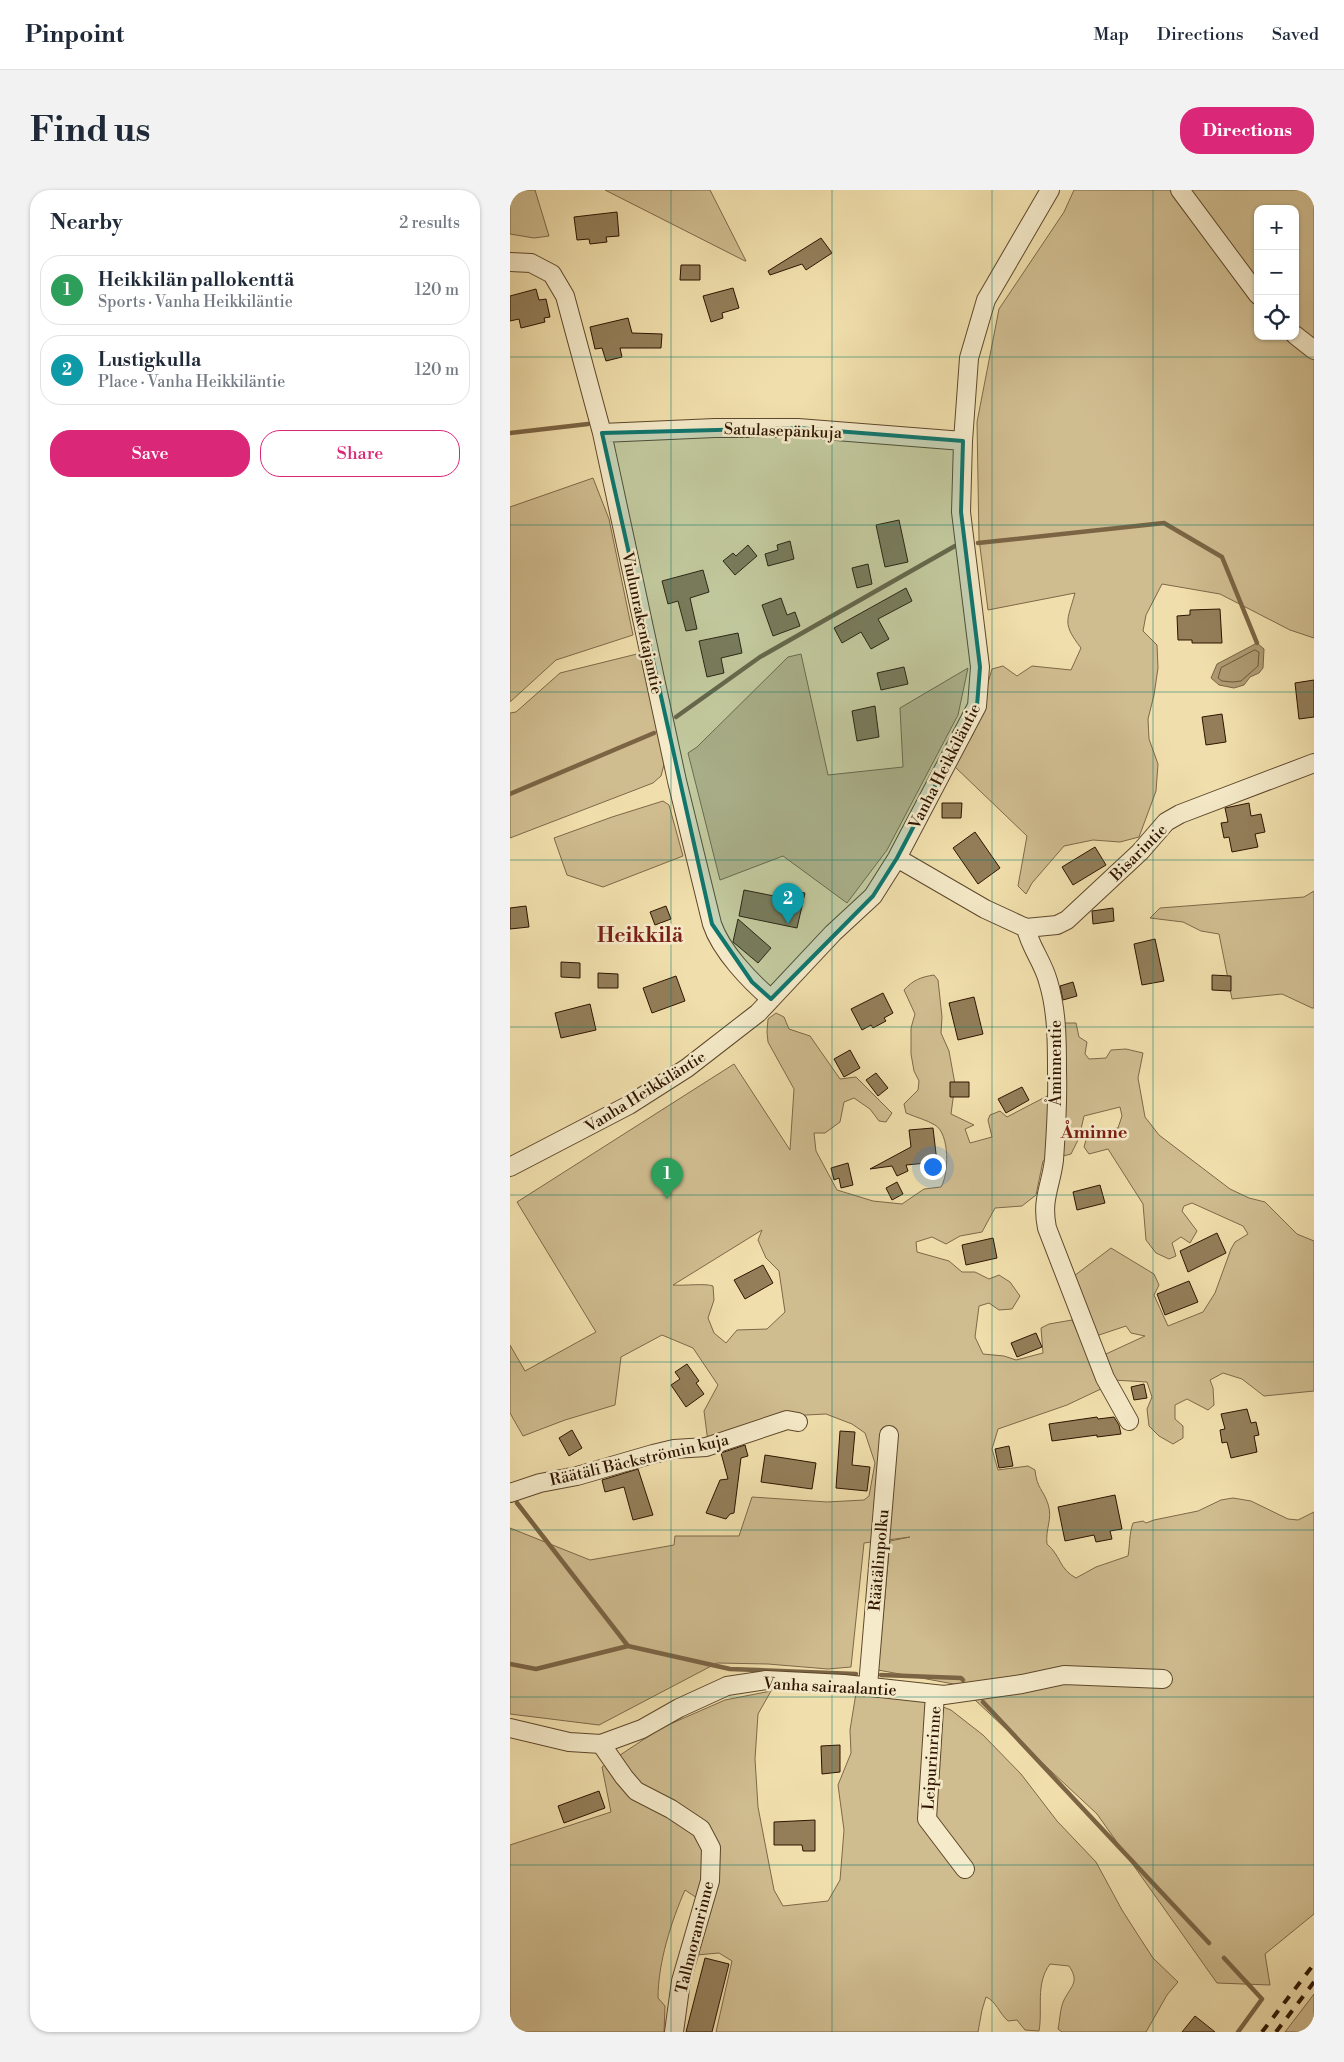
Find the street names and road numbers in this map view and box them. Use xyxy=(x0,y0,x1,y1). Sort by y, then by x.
street label: Satulasepänkuja xyxy=(724,419,843,443)
street label: Viulunrakentajantie xyxy=(617,549,667,696)
street label: Vanha Heikkiläntie xyxy=(904,700,985,833)
street label: Bisarintie xyxy=(1105,820,1171,886)
street label: Åminnentie xyxy=(1044,1020,1066,1107)
street label: Vanha Heikkiläntie xyxy=(581,1047,709,1137)
street label: Räätäli Bäckströmin kuja xyxy=(548,1429,732,1490)
street label: Räätälinpolku xyxy=(865,1508,893,1612)
street label: Vanha sairaalantie xyxy=(762,1673,897,1700)
street label: Leipurinrinne xyxy=(918,1705,946,1811)
street label: Tallmoranrinne xyxy=(671,1879,719,1995)

